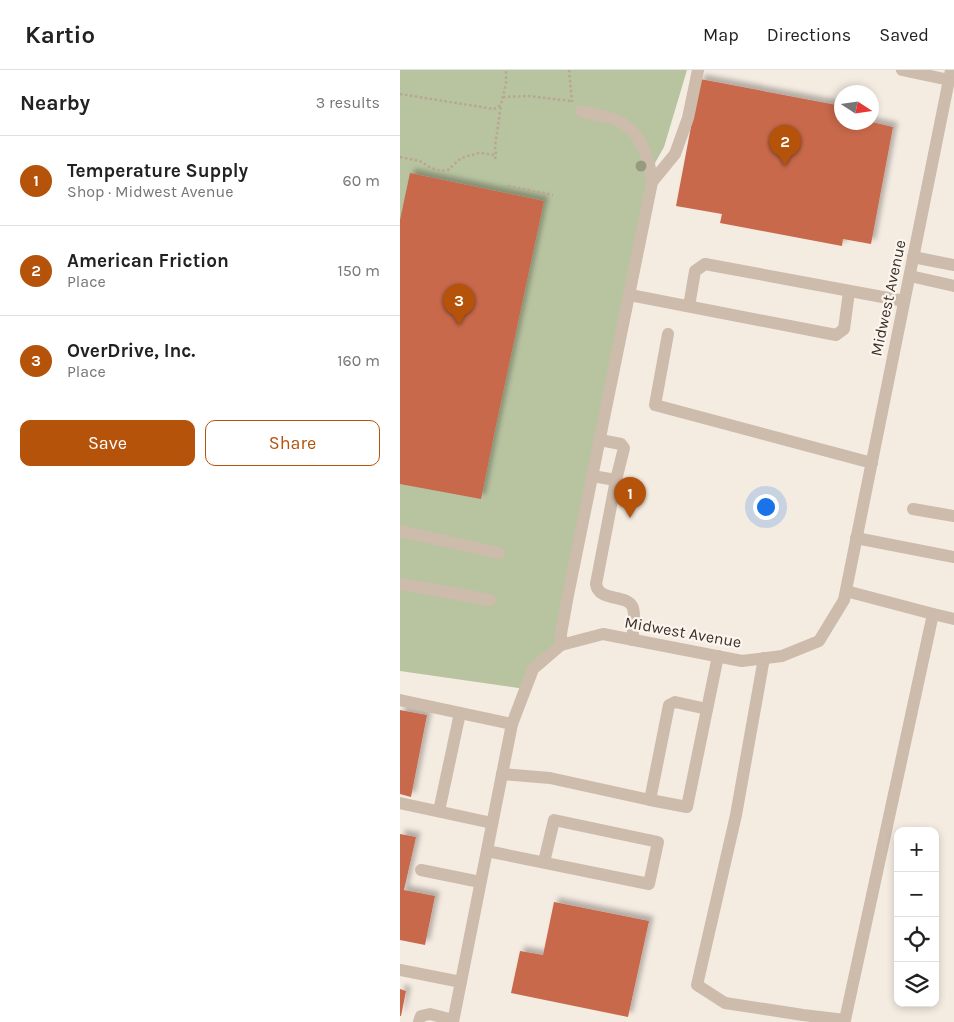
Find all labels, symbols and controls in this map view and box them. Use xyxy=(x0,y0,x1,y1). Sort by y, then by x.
text: Kartio xyxy=(25,21,95,49)
text: Map xyxy=(703,24,739,46)
text: Directions xyxy=(767,24,851,46)
text: Saved xyxy=(879,24,929,46)
north arrow xyxy=(834,85,879,130)
text: Nearby xyxy=(20,91,90,115)
text: 3 results xyxy=(316,93,380,112)
pin: 2 xyxy=(769,125,801,166)
text: Temperature Supply xyxy=(67,160,248,182)
text: 1 xyxy=(33,171,39,190)
text: 60 m xyxy=(343,171,380,190)
text: Shop · Midwest Avenue xyxy=(67,182,233,201)
street label: Midwest Avenue xyxy=(866,238,910,358)
text: American Friction xyxy=(67,250,229,272)
text: 2 xyxy=(31,261,41,280)
text: 150 m xyxy=(337,261,380,280)
text: Place xyxy=(67,272,106,291)
pin: 3 xyxy=(443,284,475,325)
text: OverDrive, Inc. xyxy=(67,340,195,362)
text: 3 xyxy=(31,351,41,370)
text: 160 m xyxy=(337,351,380,370)
text: Place xyxy=(67,362,106,381)
button: Save xyxy=(20,420,195,466)
button: Share xyxy=(205,420,380,466)
pin: 1 xyxy=(614,477,646,518)
your location xyxy=(753,494,779,520)
street label: Midwest Avenue xyxy=(623,612,743,652)
map controls xyxy=(894,827,939,1007)
button: + xyxy=(894,827,939,872)
button: − xyxy=(894,872,939,917)
button: locate xyxy=(894,917,939,962)
button: layers xyxy=(894,962,939,1007)

